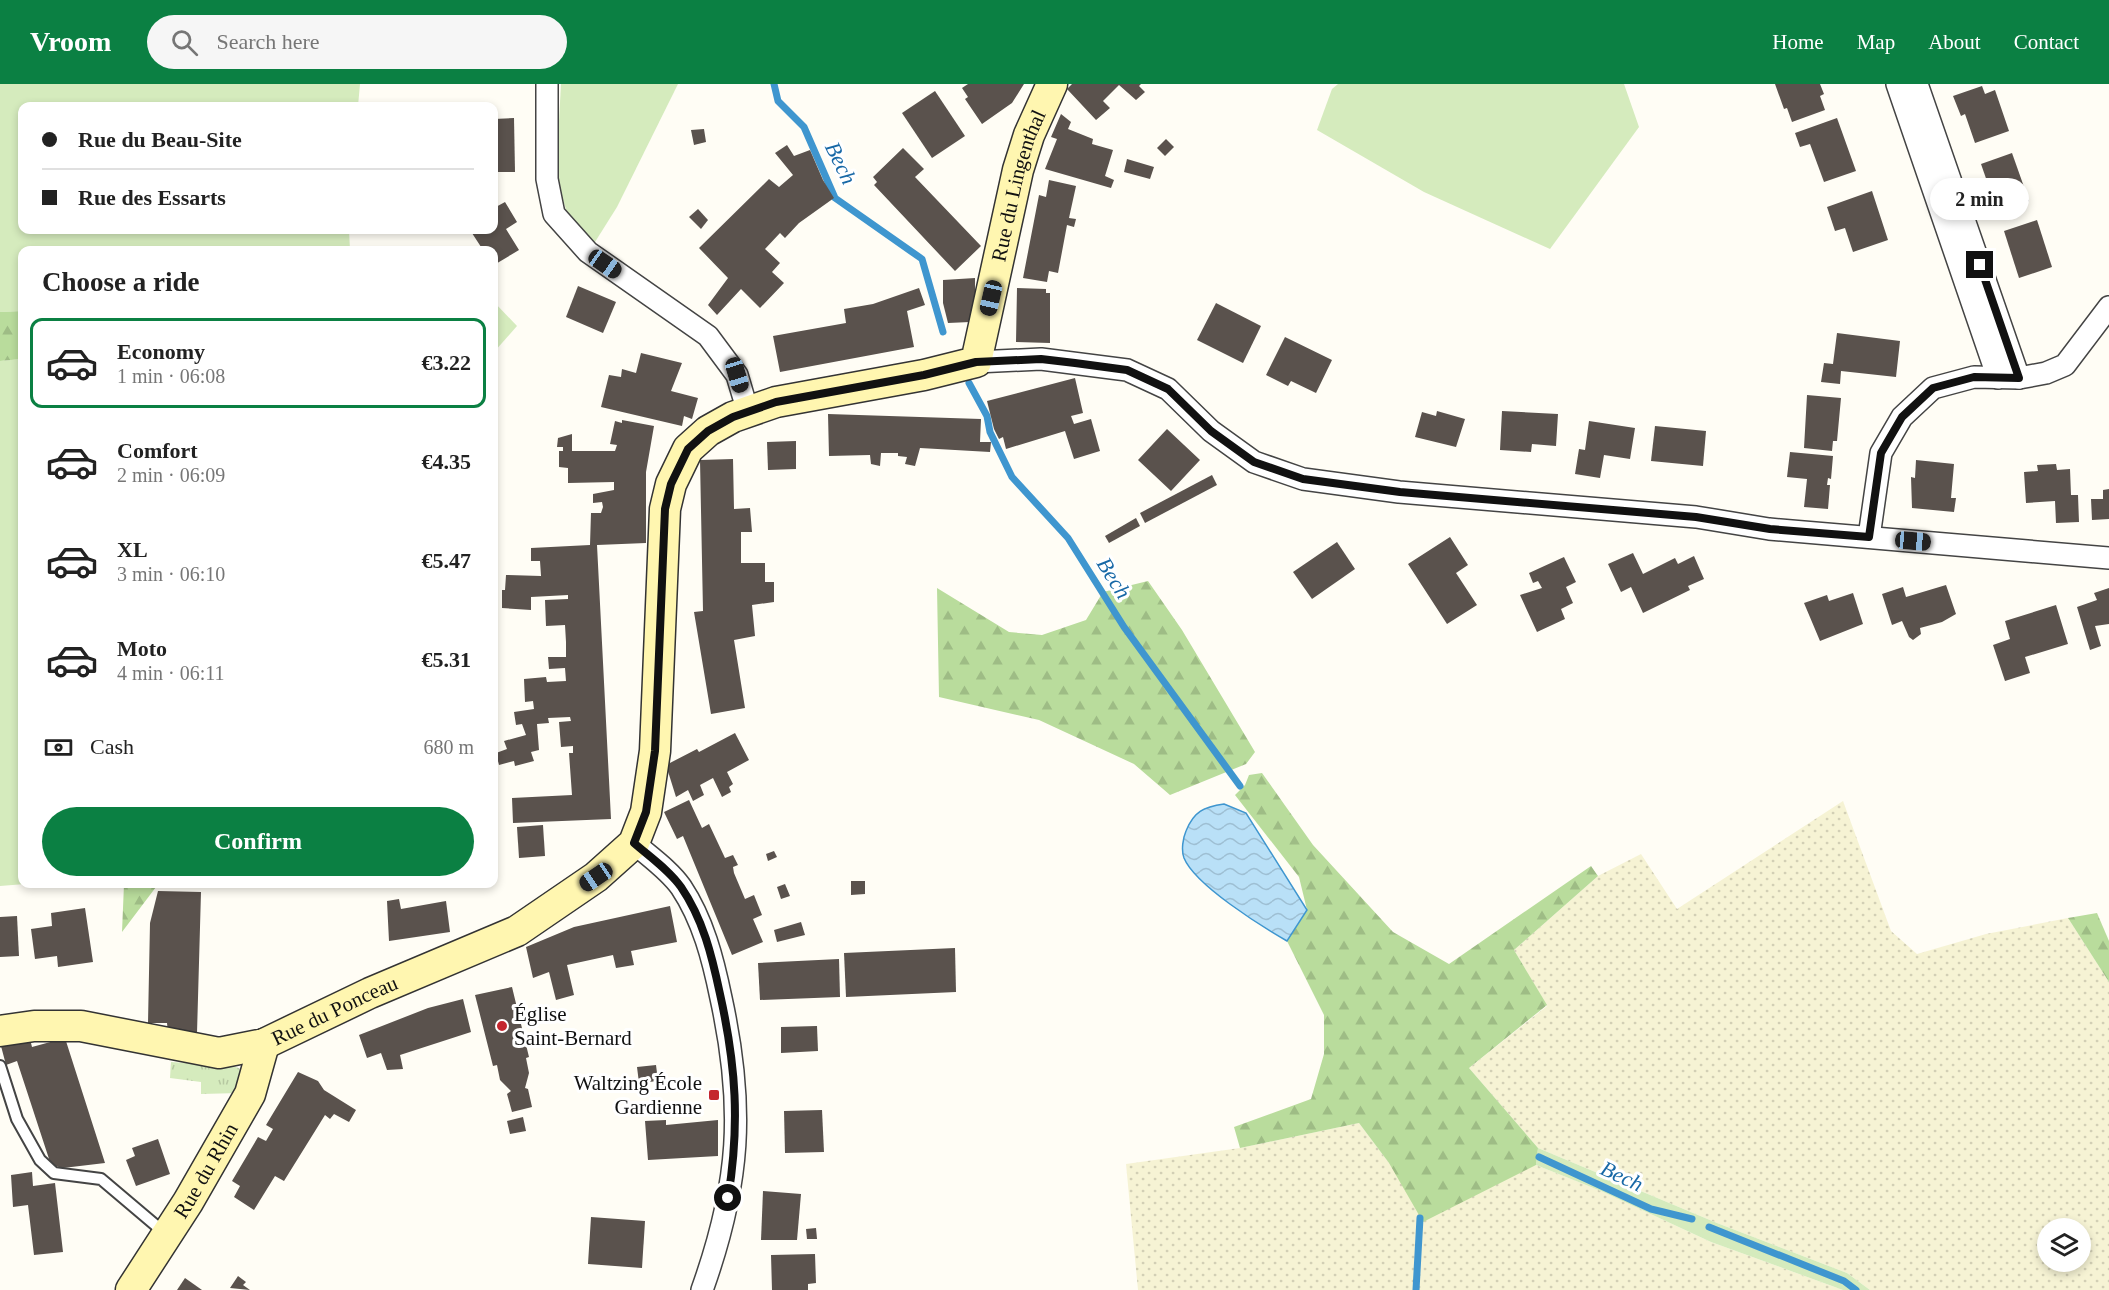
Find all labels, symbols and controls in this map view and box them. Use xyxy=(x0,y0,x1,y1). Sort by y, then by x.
search box xyxy=(147,15,567,69)
text: Vroom xyxy=(30,26,111,57)
icon: search xyxy=(168,26,201,59)
text: Search here xyxy=(216,29,320,54)
text: Home xyxy=(1772,30,1824,54)
text: Map xyxy=(1857,30,1895,54)
text: About xyxy=(1928,30,1981,54)
text: Contact xyxy=(2014,30,2079,54)
street label: Rue du Lingenthal xyxy=(986,106,1051,264)
text: Rue du Beau-Site xyxy=(78,127,242,152)
water label: Bech xyxy=(820,138,862,188)
callout: 2 min xyxy=(1930,178,2030,220)
text: Rue des Essarts xyxy=(78,185,226,210)
text: 2 min xyxy=(1955,188,2004,210)
car xyxy=(585,246,625,282)
route end xyxy=(1966,251,1993,278)
text: Choose a ride xyxy=(42,267,200,297)
car xyxy=(978,278,1004,318)
icon: car xyxy=(45,336,99,390)
text: Economy xyxy=(117,339,205,364)
text: €3.22 xyxy=(422,350,471,375)
car xyxy=(723,355,751,395)
text: 1 min · 06:08 xyxy=(117,365,225,387)
icon: car xyxy=(45,435,99,489)
text: Comfort xyxy=(117,438,198,463)
text: €4.35 xyxy=(422,449,471,474)
text: 2 min · 06:09 xyxy=(117,464,225,486)
car xyxy=(1894,530,1932,552)
icon: car xyxy=(45,534,99,588)
text: XL xyxy=(117,537,148,562)
text: €5.47 xyxy=(422,548,471,573)
water label: Bech xyxy=(1092,553,1136,603)
text: 3 min · 06:10 xyxy=(117,563,225,585)
icon: car xyxy=(45,633,99,687)
text: Moto xyxy=(117,636,167,661)
text: €5.31 xyxy=(422,647,471,672)
text: 4 min · 06:11 xyxy=(117,662,225,684)
icon: cash xyxy=(42,731,75,764)
text: Cash xyxy=(90,734,134,759)
text: 680 m xyxy=(423,736,474,758)
button: Confirm xyxy=(42,807,474,876)
car xyxy=(576,859,616,895)
street label: Rue du Ponceau xyxy=(268,971,402,1051)
place label: Église Saint-Bernard xyxy=(514,1002,632,1050)
marker: Église Saint-Bernard xyxy=(495,1019,509,1033)
place label: Waltzing École Gardienne xyxy=(574,1071,702,1119)
marker: Waltzing École Gardienne xyxy=(707,1088,721,1102)
street label: Rue du Rhin xyxy=(169,1118,243,1223)
water label: Bech xyxy=(1597,1155,1647,1197)
route start xyxy=(714,1184,741,1211)
map controls xyxy=(2037,1218,2091,1272)
button: layers xyxy=(2037,1218,2091,1272)

